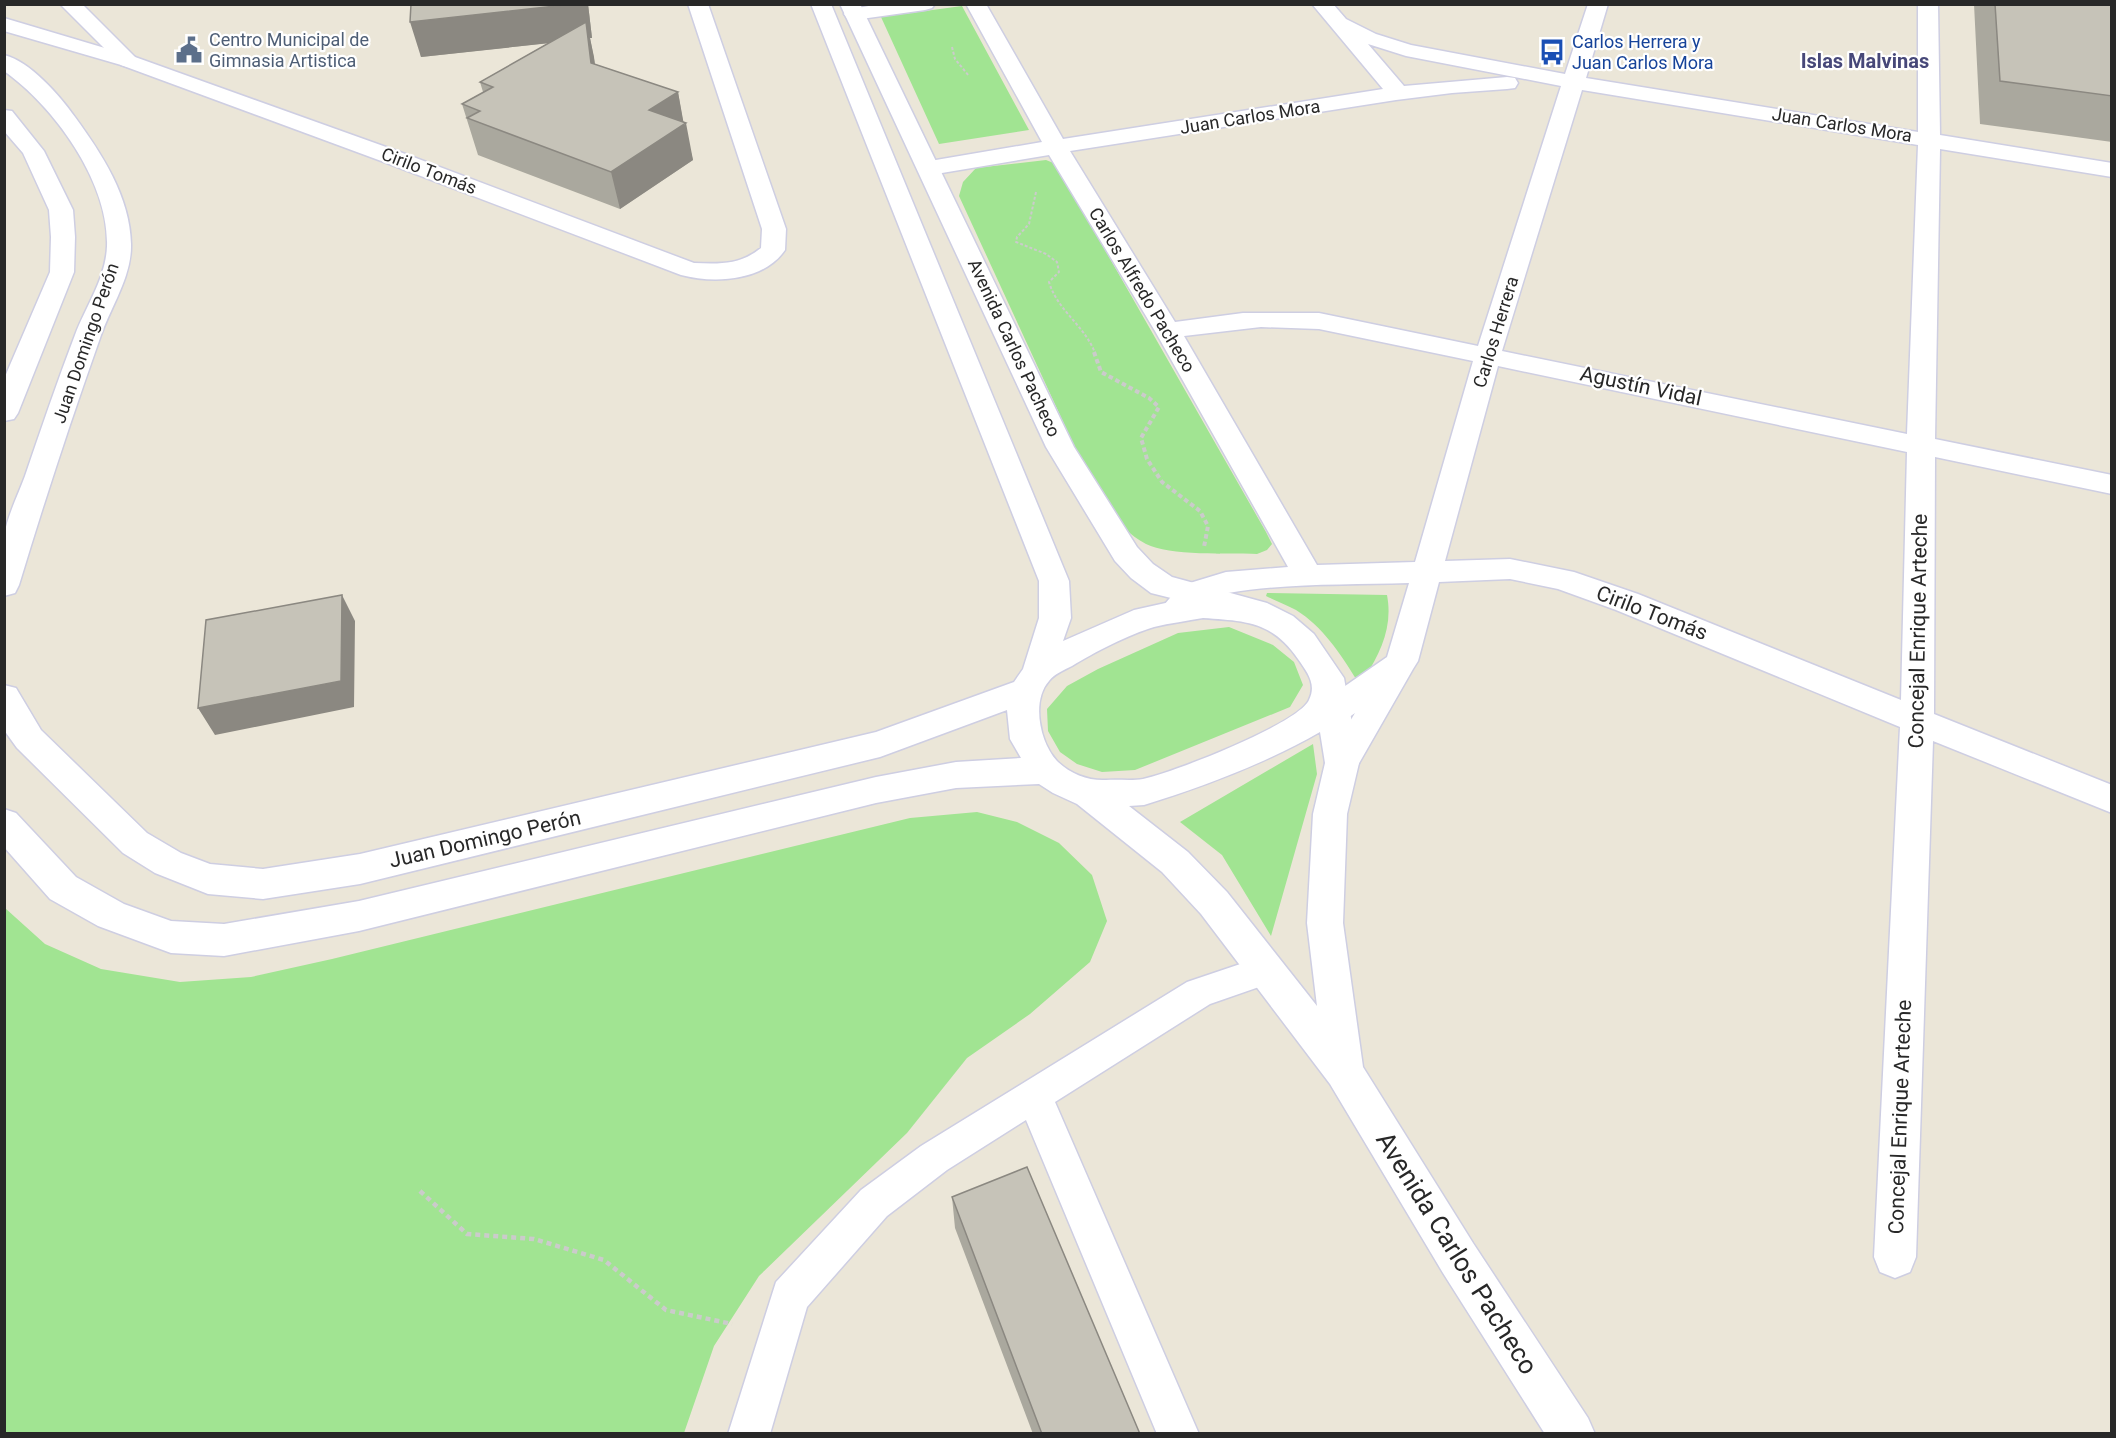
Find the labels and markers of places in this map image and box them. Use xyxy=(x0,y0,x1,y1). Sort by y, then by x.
place label: Centro Municipal de Gimnasia Artistica xyxy=(209,29,369,71)
place label: Carlos Herrera y Juan Carlos Mora xyxy=(1572,31,1714,73)
public building icon: Centro Municipal de Gimnasia Artistica xyxy=(174,35,204,65)
bus stop icon: Carlos Herrera y Juan Carlos Mora xyxy=(1537,37,1567,67)

